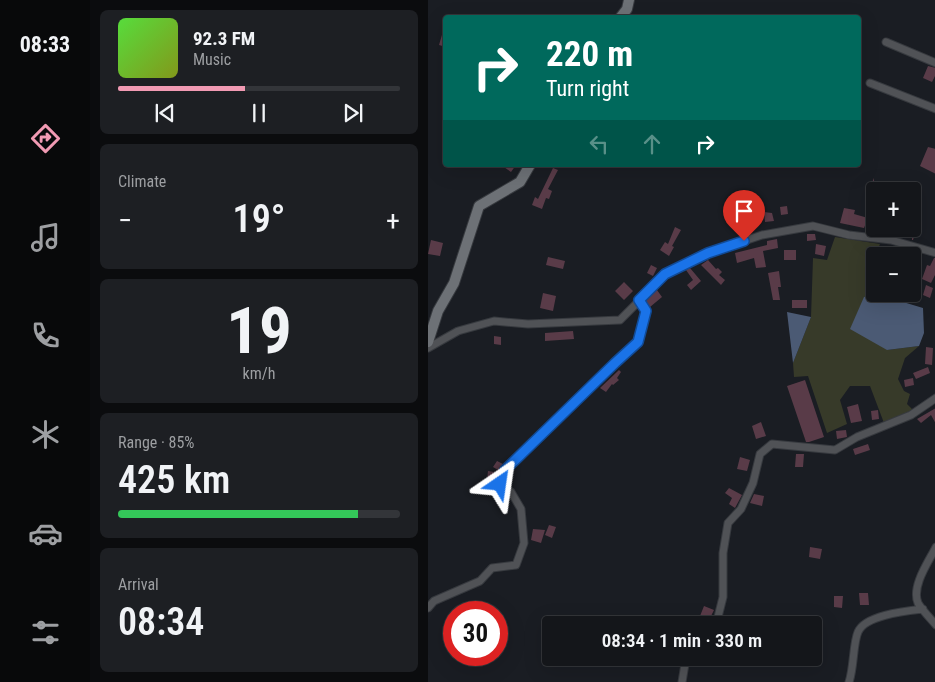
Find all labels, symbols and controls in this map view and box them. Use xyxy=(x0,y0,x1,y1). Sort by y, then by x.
text: 92.3 FM xyxy=(193,27,255,50)
text: 08:33 xyxy=(20,32,70,57)
text: 220 m xyxy=(546,34,633,75)
icon: right xyxy=(463,35,528,100)
text: Music xyxy=(193,50,231,69)
text: Turn right xyxy=(546,76,629,101)
icon: previous xyxy=(151,99,179,127)
icon: pause xyxy=(245,99,273,127)
icon: next xyxy=(339,99,367,127)
icon: directions xyxy=(28,121,63,156)
icon: left xyxy=(585,130,613,158)
icon: ahead xyxy=(638,130,666,158)
icon: right xyxy=(691,130,719,158)
text: Climate xyxy=(118,172,166,191)
map controls xyxy=(866,182,921,302)
button: + xyxy=(866,182,921,237)
pin xyxy=(723,190,765,241)
text: 19° xyxy=(233,197,285,241)
icon: arrive xyxy=(730,197,758,225)
text: − xyxy=(118,204,132,237)
text: + xyxy=(386,204,400,237)
icon: music xyxy=(28,220,63,255)
button: − xyxy=(866,247,921,302)
text: 19 xyxy=(226,293,292,369)
icon: phone xyxy=(28,318,63,353)
text: km/h xyxy=(243,364,275,383)
icon: climate xyxy=(28,417,63,452)
text: Range · 85% xyxy=(118,433,194,452)
position arrow xyxy=(473,457,525,509)
text: 425 km xyxy=(118,458,230,502)
icon: car xyxy=(28,516,63,551)
text: Arrival xyxy=(118,575,159,594)
text: 08:34 xyxy=(118,600,204,644)
speed limit sign: 30 xyxy=(443,601,508,666)
icon: filters xyxy=(28,615,63,650)
text: 08:34 · 1 min · 330 m xyxy=(602,629,762,652)

